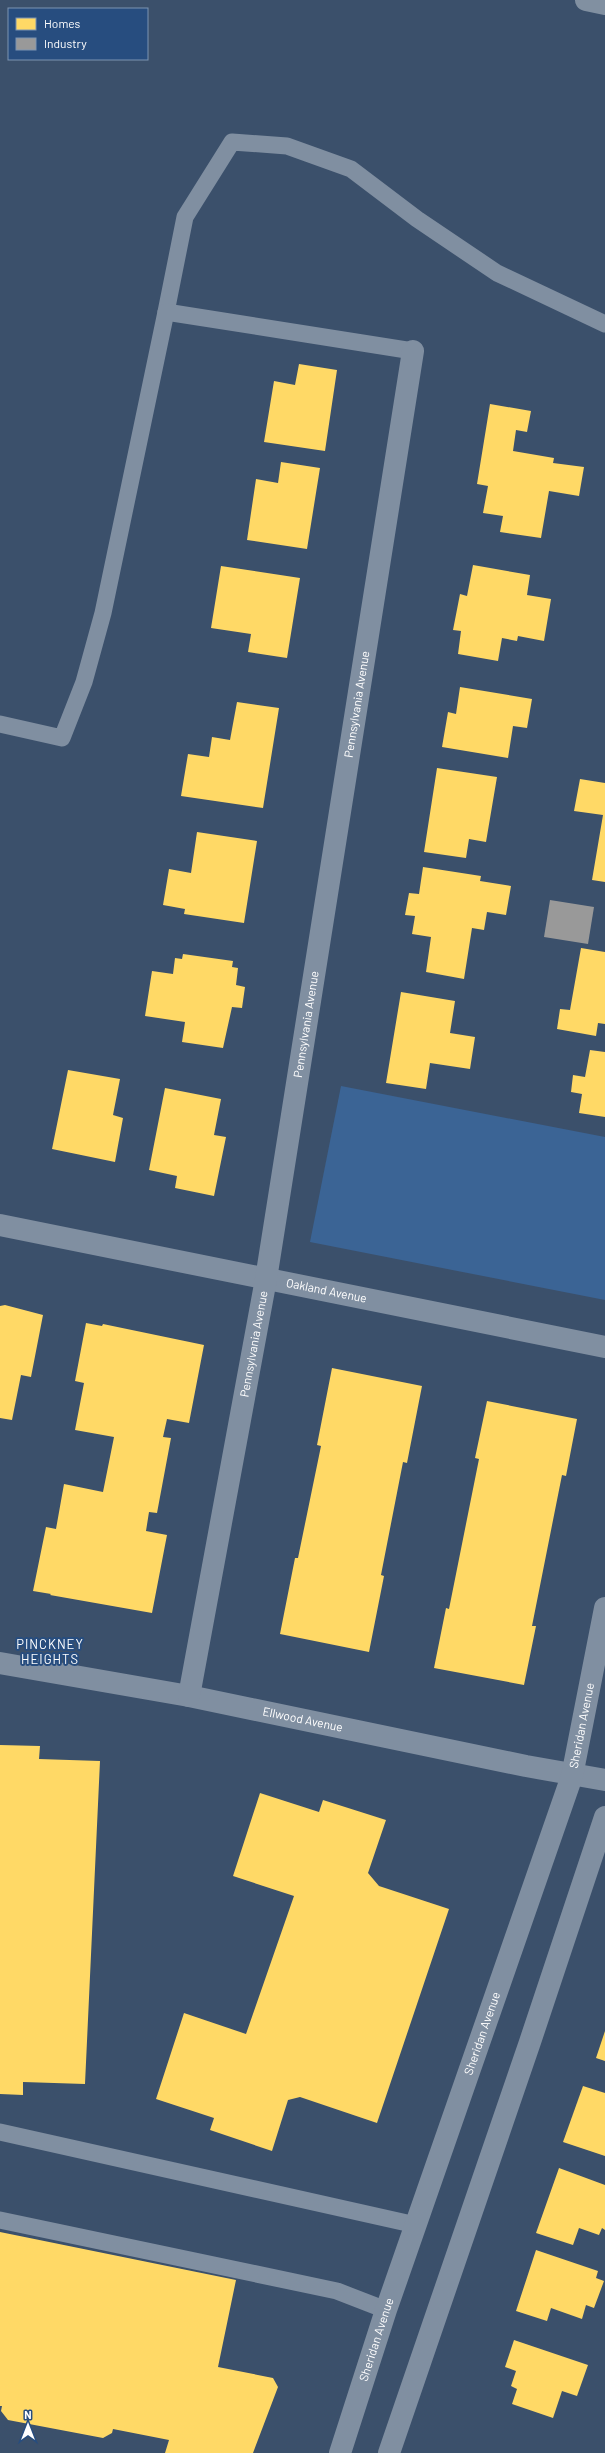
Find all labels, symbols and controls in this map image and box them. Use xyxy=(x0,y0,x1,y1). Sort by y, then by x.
legend xyxy=(8,8,148,60)
text: Homes xyxy=(44,16,81,30)
text: Industry xyxy=(44,36,87,50)
street label: Pennsylvania Avenue xyxy=(341,650,371,758)
street label: Pennsylvania Avenue xyxy=(290,970,321,1078)
street label: Oakland Avenue xyxy=(285,1275,368,1305)
street label: Pennsylvania Avenue xyxy=(236,1289,270,1398)
district label: PINCKNEY HEIGHTS xyxy=(16,1636,84,1667)
street label: Sheridan Avenue xyxy=(566,1681,596,1769)
street label: Ellwood Avenue xyxy=(262,1704,344,1734)
street label: Sheridan Avenue xyxy=(460,1990,502,2077)
street label: Sheridan Avenue xyxy=(356,2296,396,2383)
north arrow xyxy=(8,2405,48,2445)
text: N xyxy=(24,2408,32,2421)

